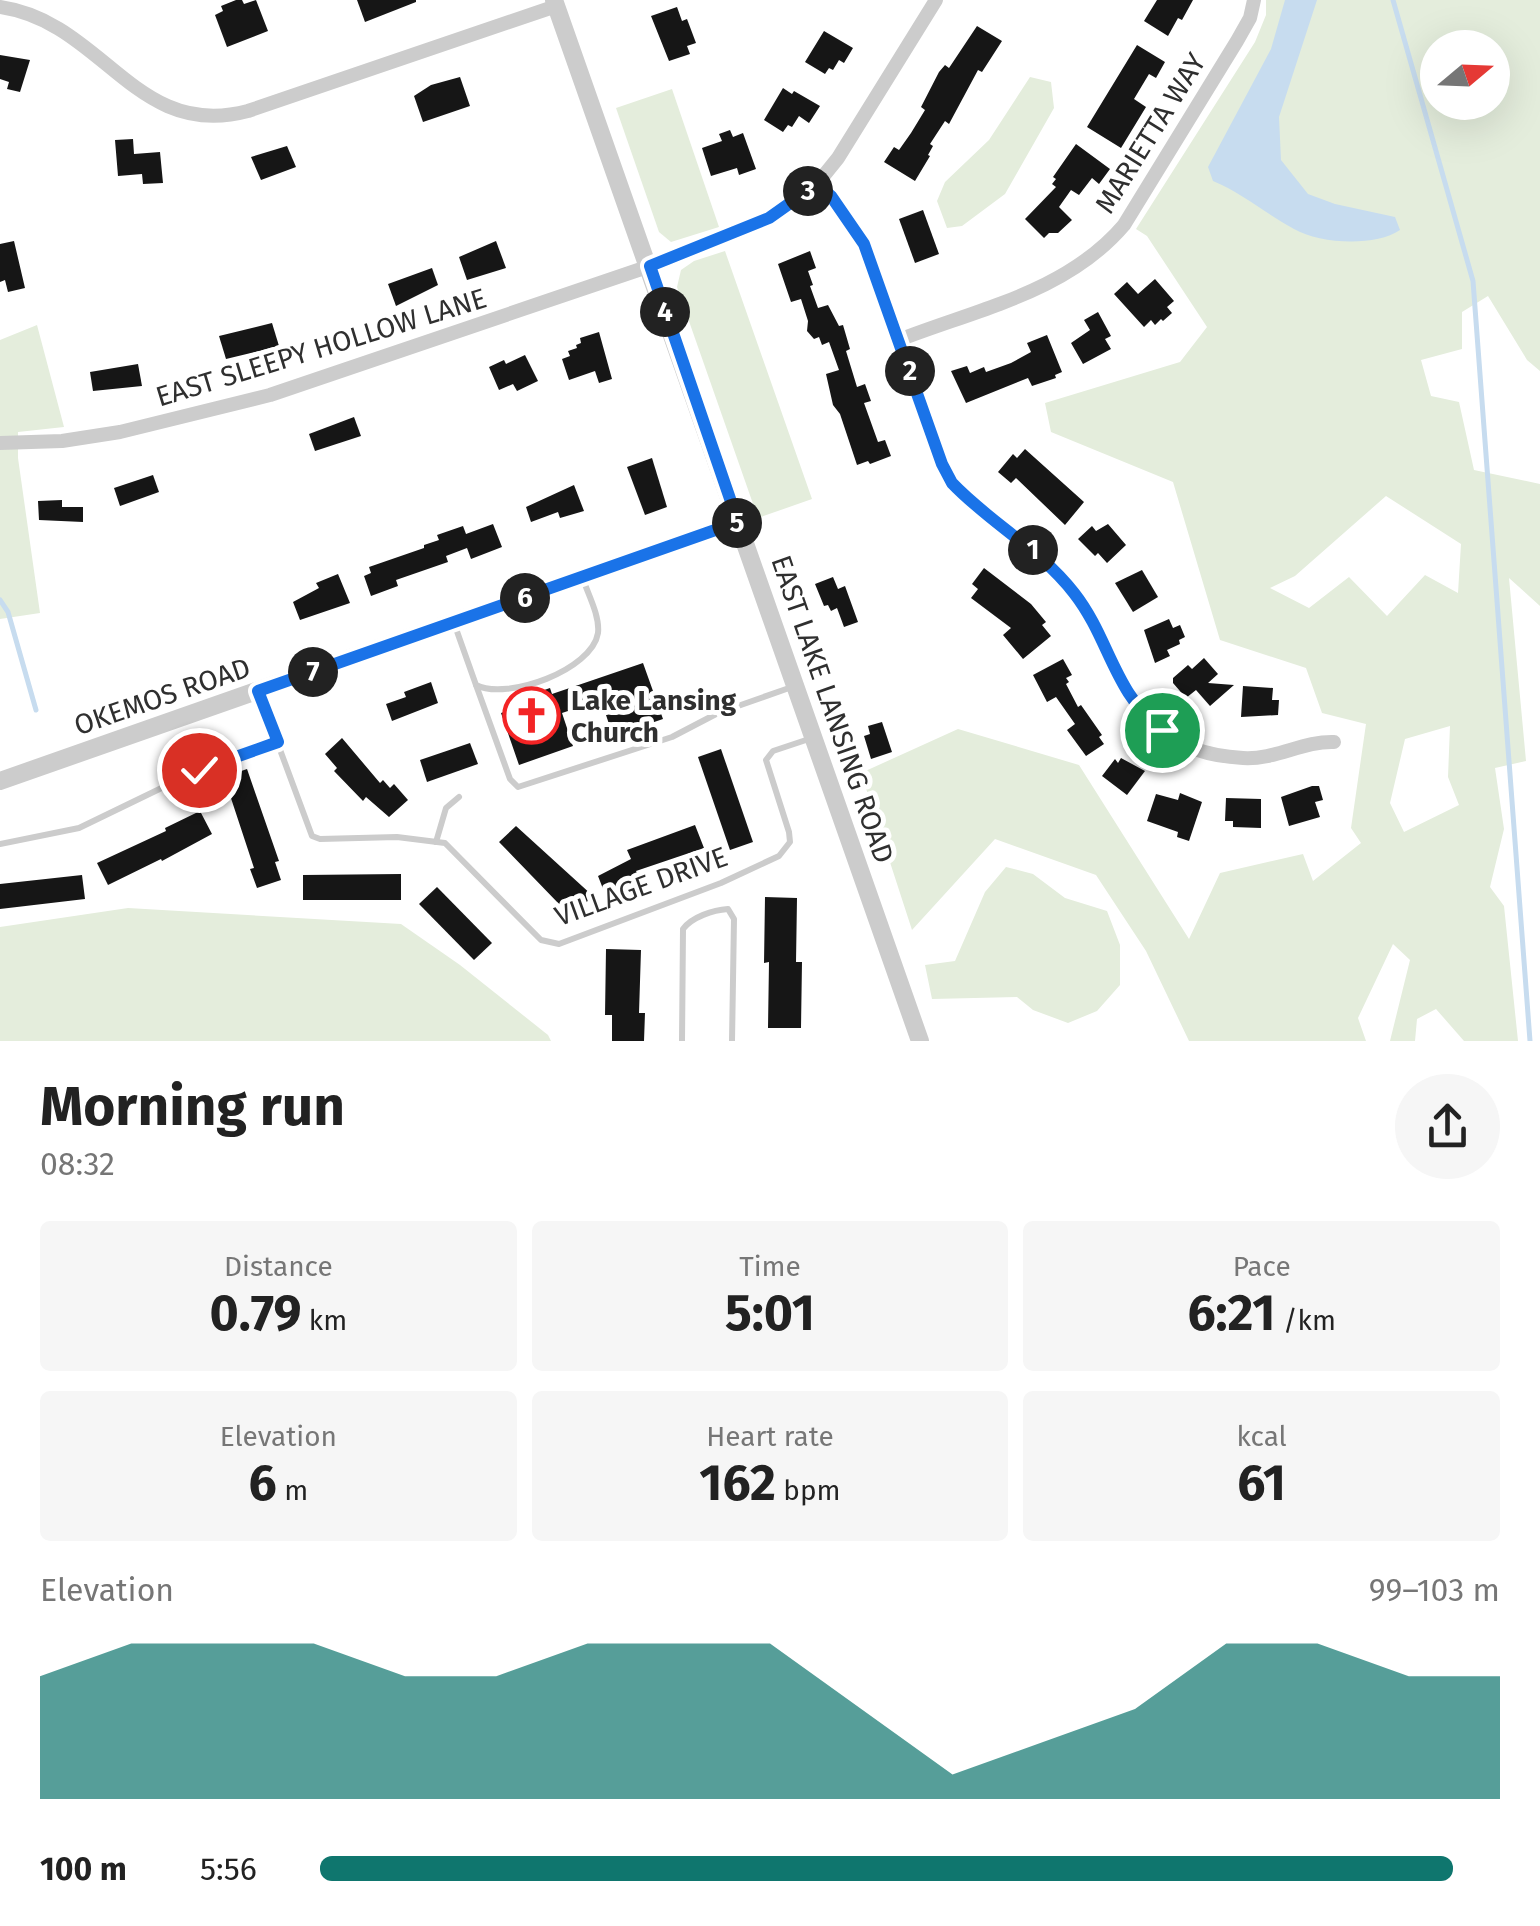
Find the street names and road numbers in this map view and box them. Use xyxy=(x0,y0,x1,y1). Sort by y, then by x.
street label: MARIETTA WAY xyxy=(1088,47,1213,219)
street label: EAST SLEEPY HOLLOW LANE xyxy=(152,281,490,414)
street label: EAST LAKE LANSING ROAD xyxy=(764,551,901,867)
street label: OKEMOS ROAD xyxy=(70,651,255,742)
street label: VILLAGE DRIVE xyxy=(550,840,732,933)

